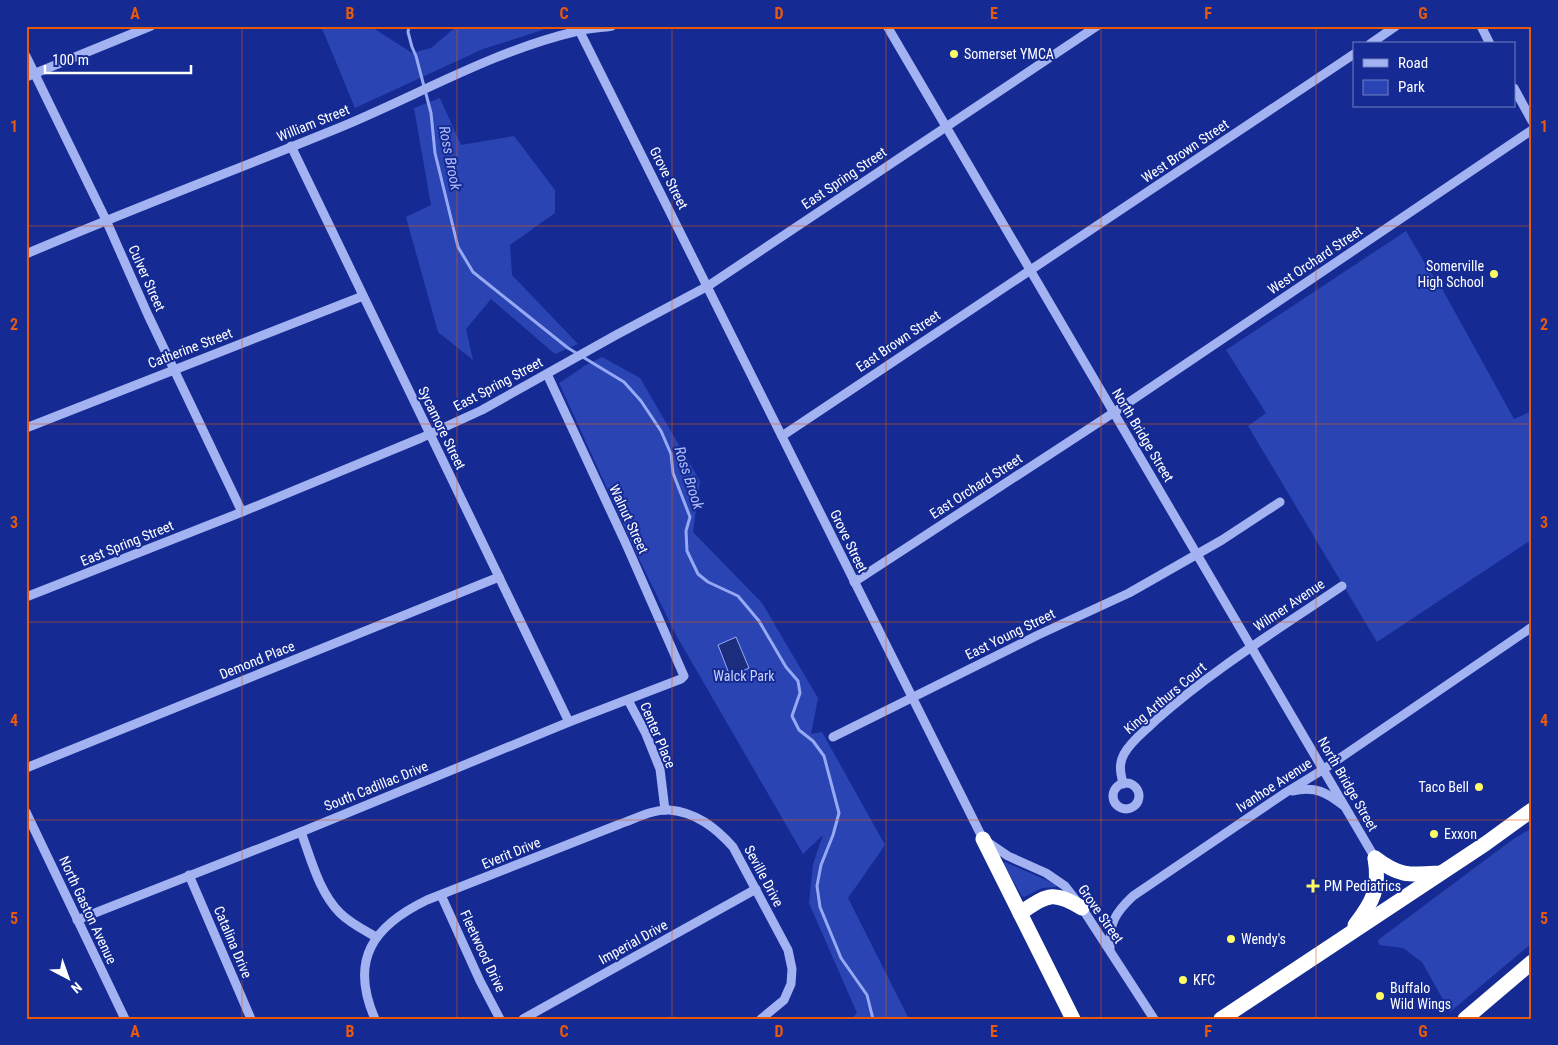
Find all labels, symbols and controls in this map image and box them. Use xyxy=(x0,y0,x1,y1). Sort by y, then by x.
text: A xyxy=(130,4,140,23)
text: B xyxy=(346,4,355,23)
text: C xyxy=(559,4,569,23)
text: D xyxy=(774,4,784,23)
text: E xyxy=(990,4,998,23)
text: F xyxy=(1204,4,1212,23)
text: G xyxy=(1418,4,1428,23)
scale bar xyxy=(45,42,191,74)
legend xyxy=(1353,42,1516,108)
place label: Somerset YMCA xyxy=(964,46,1054,62)
marker: Somerset YMCA xyxy=(948,48,960,60)
text: 100 m xyxy=(52,51,89,69)
text: Road xyxy=(1398,54,1428,72)
text: Park xyxy=(1398,78,1425,96)
street label: William Street xyxy=(274,101,352,145)
street label: West Brown Street xyxy=(1138,116,1232,186)
text: 1 xyxy=(10,117,18,136)
text: 1 xyxy=(1540,117,1548,136)
water label: Ross Brook xyxy=(435,124,465,192)
street label: Grove Street xyxy=(646,144,692,212)
street label: East Spring Street xyxy=(799,144,889,212)
street label: West Orchard Street xyxy=(1265,223,1365,297)
street label: Culver Street xyxy=(125,242,169,314)
place label: Somerville High School xyxy=(1417,258,1484,290)
marker: Somerville High School xyxy=(1488,268,1500,280)
street label: East Brown Street xyxy=(853,307,943,375)
text: 2 xyxy=(10,315,18,334)
text: 2 xyxy=(1540,315,1548,334)
street label: Catherine Street xyxy=(146,325,234,371)
street label: East Spring Street xyxy=(451,354,545,414)
street label: Sycamore Street xyxy=(415,384,469,472)
street label: North Bridge Street xyxy=(1109,385,1177,485)
water label: Ross Brook xyxy=(670,444,708,512)
street label: East Orchard Street xyxy=(927,450,1025,522)
street label: Walnut Street xyxy=(606,482,652,556)
street label: Grove Street xyxy=(827,507,871,575)
text: 3 xyxy=(10,513,18,532)
text: 3 xyxy=(1540,513,1548,532)
street label: East Spring Street xyxy=(78,517,176,569)
street label: Wilmer Avenue xyxy=(1251,575,1328,635)
street label: East Young Street xyxy=(963,605,1057,663)
street label: Demond Place xyxy=(217,637,297,682)
street label: King Arthurs Court xyxy=(1121,659,1209,737)
park label: Walck Park xyxy=(713,668,775,684)
street label: Center Place xyxy=(637,700,679,771)
text: 4 xyxy=(10,711,18,730)
text: 4 xyxy=(1540,711,1548,730)
street label: North Bridge Street xyxy=(1315,734,1381,834)
street label: Ivanhoe Avenue xyxy=(1233,754,1315,815)
street label: South Cadillac Drive xyxy=(322,758,431,814)
place label: Taco Bell xyxy=(1418,779,1469,795)
marker: Taco Bell xyxy=(1473,781,1485,793)
place label: Exxon xyxy=(1444,826,1477,842)
marker: Exxon xyxy=(1428,828,1440,840)
street label: Everit Drive xyxy=(479,834,543,872)
street label: Seville Drive xyxy=(741,843,787,910)
street label: North Gaston Avenue xyxy=(56,854,120,967)
place label: PM Pediatrics xyxy=(1324,878,1401,894)
marker: PM Pediatrics xyxy=(1306,879,1320,893)
street label: Grove Street xyxy=(1075,882,1127,946)
street label: Catalina Drive xyxy=(211,904,255,981)
street label: Fleetwood Drive xyxy=(457,908,509,995)
text: 5 xyxy=(10,909,18,928)
text: 5 xyxy=(1540,909,1548,928)
street label: Imperial Drive xyxy=(596,916,671,967)
place label: Wendy's xyxy=(1241,931,1286,947)
marker: Wendy's xyxy=(1225,933,1237,945)
north arrow xyxy=(42,952,92,1002)
place label: KFC xyxy=(1193,972,1215,988)
marker: KFC xyxy=(1177,974,1189,986)
text: N xyxy=(68,979,85,997)
place label: Buffalo Wild Wings xyxy=(1390,980,1451,1012)
marker: Buffalo Wild Wings xyxy=(1374,990,1386,1002)
text: A xyxy=(130,1022,140,1041)
text: B xyxy=(346,1022,355,1041)
text: C xyxy=(559,1022,569,1041)
text: D xyxy=(774,1022,784,1041)
text: E xyxy=(990,1022,998,1041)
text: F xyxy=(1204,1022,1212,1041)
text: G xyxy=(1418,1022,1428,1041)

